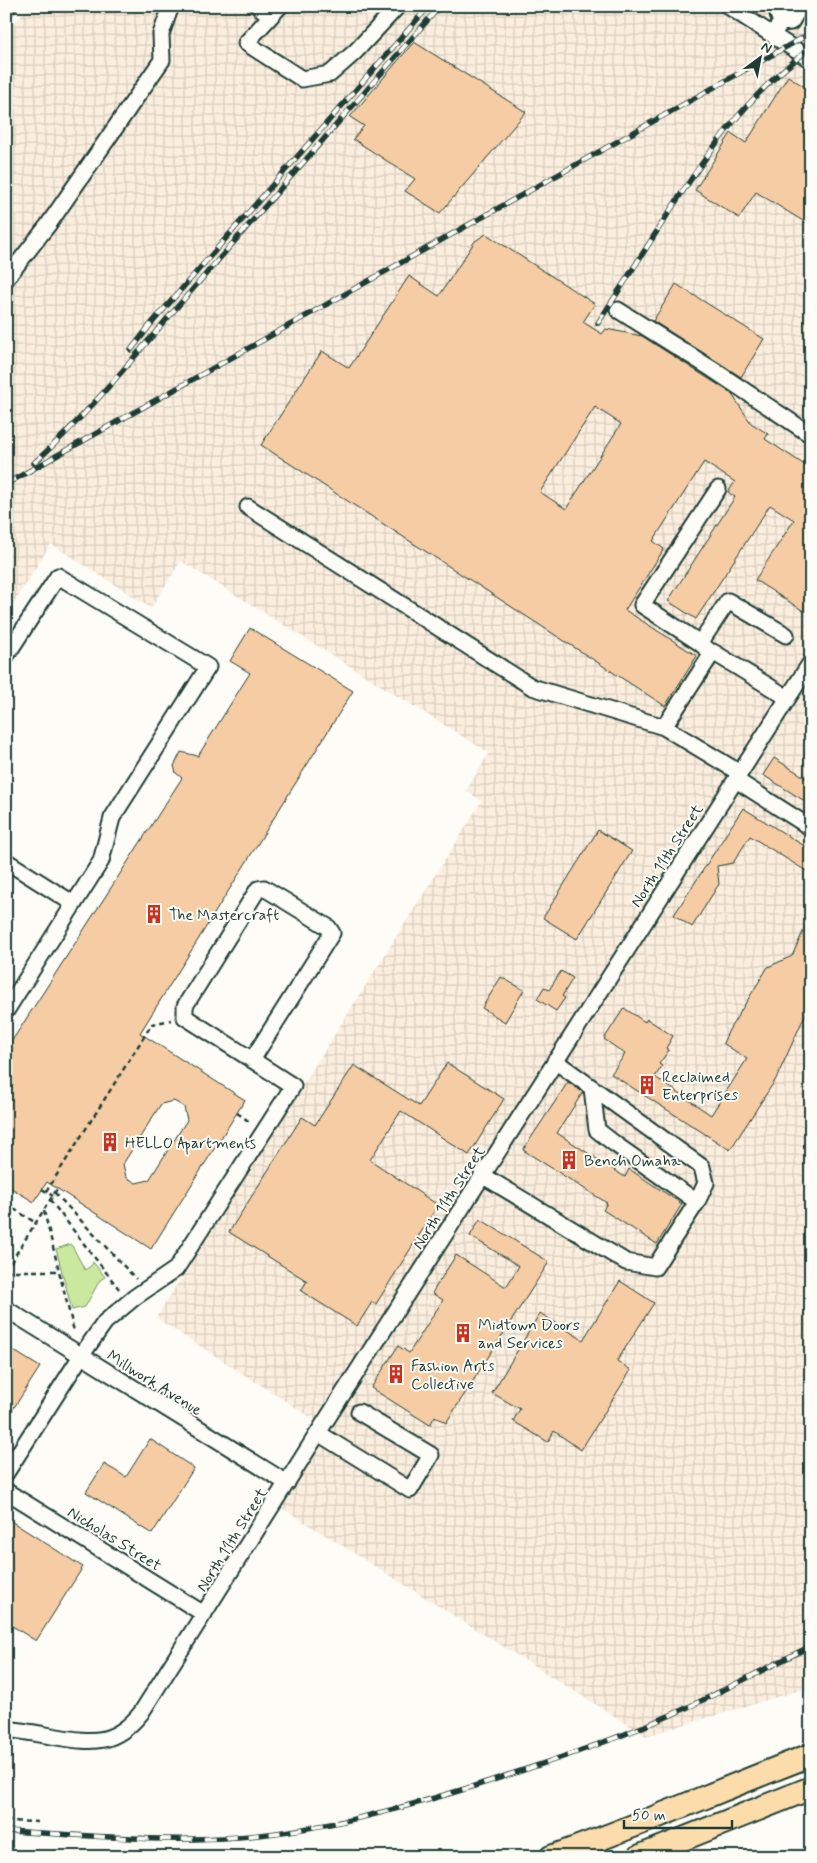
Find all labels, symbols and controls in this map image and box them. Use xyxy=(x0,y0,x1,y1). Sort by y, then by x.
north arrow xyxy=(734,32,784,82)
text: N xyxy=(758,38,775,58)
street label: North 11th Street xyxy=(626,800,709,911)
building icon: The Mastercraft xyxy=(143,903,165,925)
place label: The Mastercraft xyxy=(169,905,279,926)
place label: Reclaimed Enterprises xyxy=(662,1067,738,1106)
building icon: Reclaimed Enterprises xyxy=(636,1074,658,1096)
building icon: HELLO Apartments xyxy=(99,1131,121,1153)
place label: HELLO Apartments xyxy=(125,1133,256,1155)
street label: North 11th Street xyxy=(408,1142,491,1253)
building icon: Bench Omaha xyxy=(558,1149,580,1171)
place label: Bench Omaha xyxy=(584,1151,681,1172)
place label: Midtown Doors and Services xyxy=(478,1315,580,1354)
building icon: Midtown Doors and Services xyxy=(452,1322,474,1344)
street label: Millwork Avenue xyxy=(103,1346,206,1421)
place label: Fashion Arts Collective xyxy=(411,1356,495,1395)
building icon: Fashion Arts Collective xyxy=(385,1363,407,1385)
street label: North 11th Street xyxy=(192,1483,273,1596)
street label: Nicholas Street xyxy=(63,1502,165,1577)
scale bar xyxy=(624,1798,732,1830)
text: 50 m xyxy=(632,1806,666,1826)

